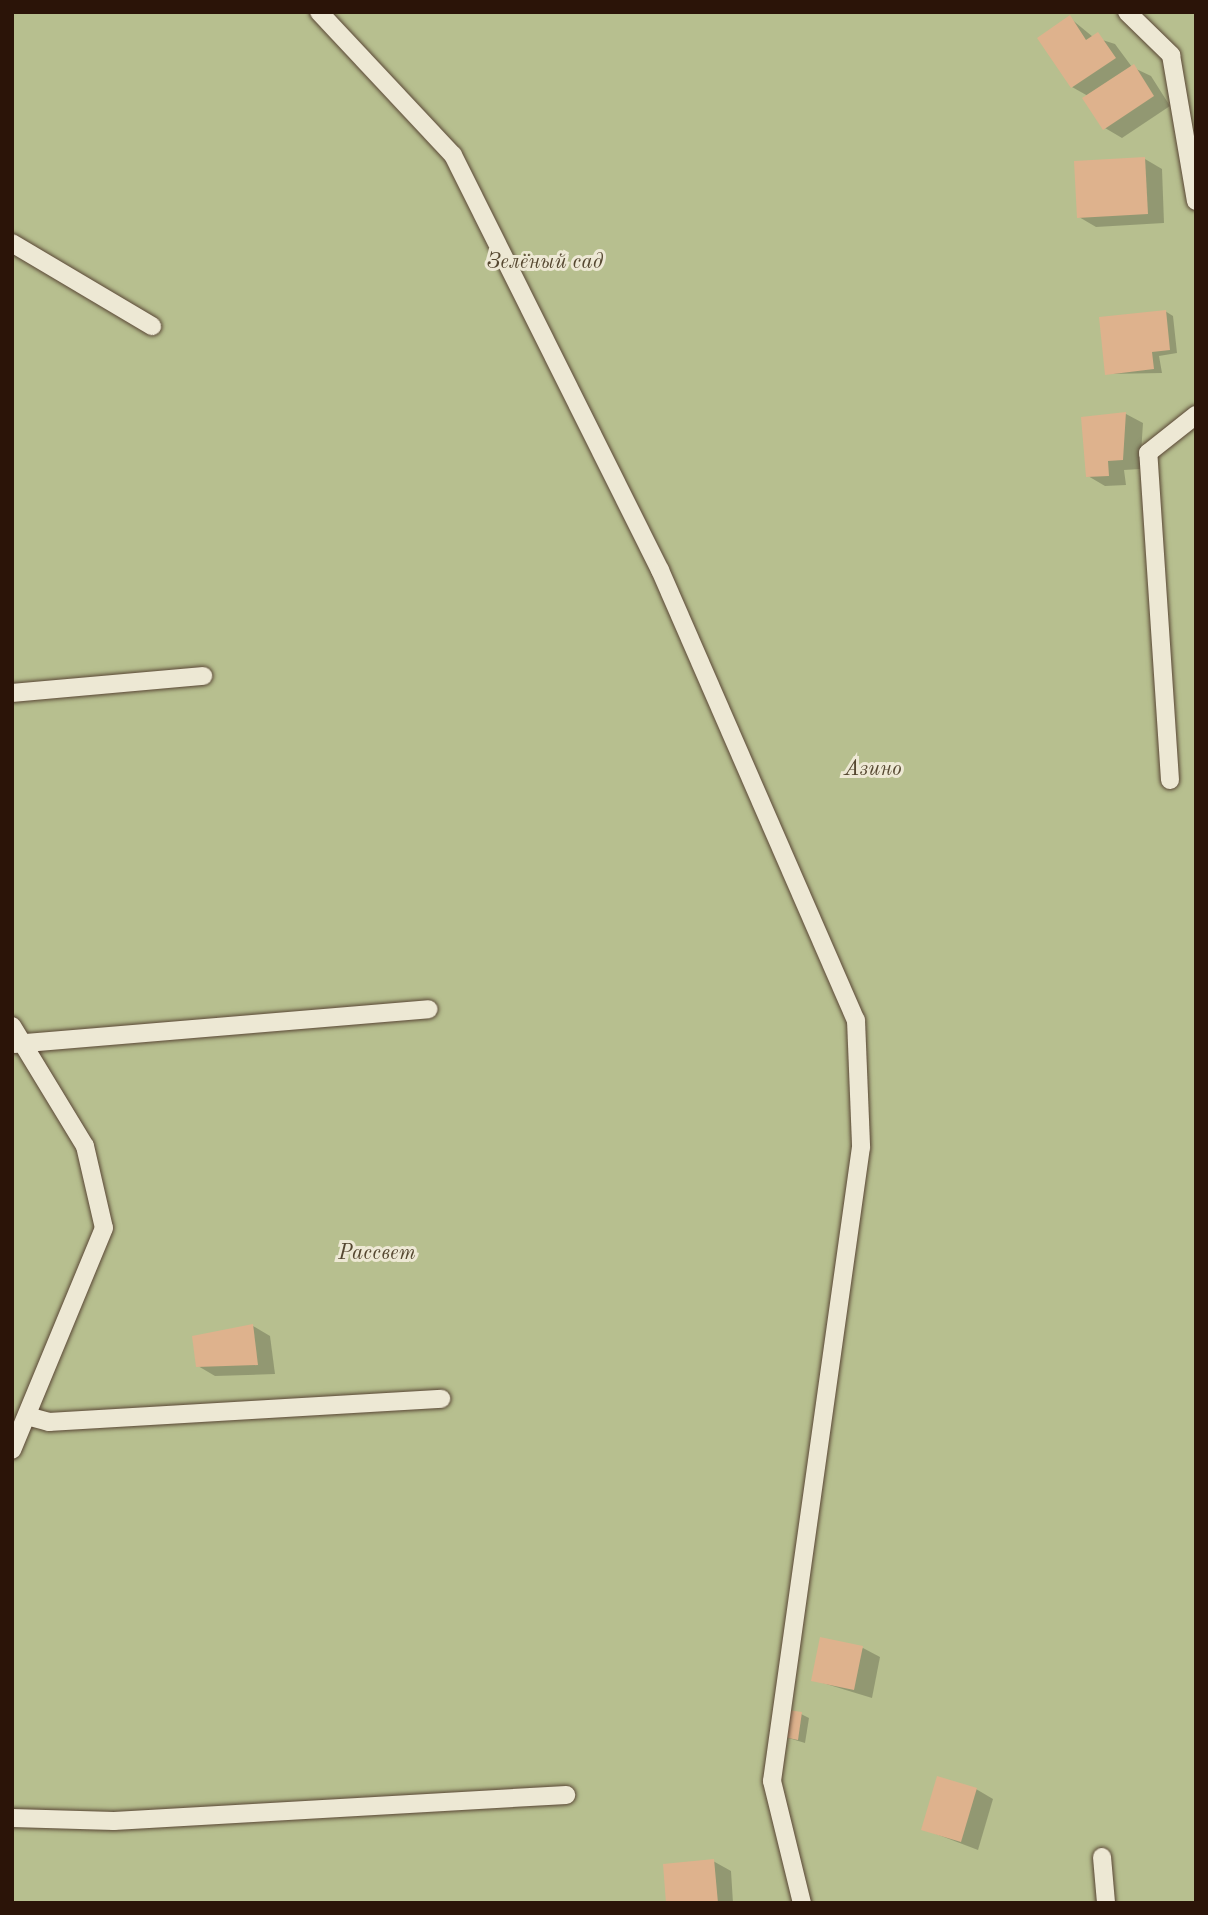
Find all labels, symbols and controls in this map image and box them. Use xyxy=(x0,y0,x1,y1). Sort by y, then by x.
park label: Зелёный сад xyxy=(487,250,603,276)
park label: Азино xyxy=(844,757,902,783)
park label: Рассвет xyxy=(338,1241,416,1267)

